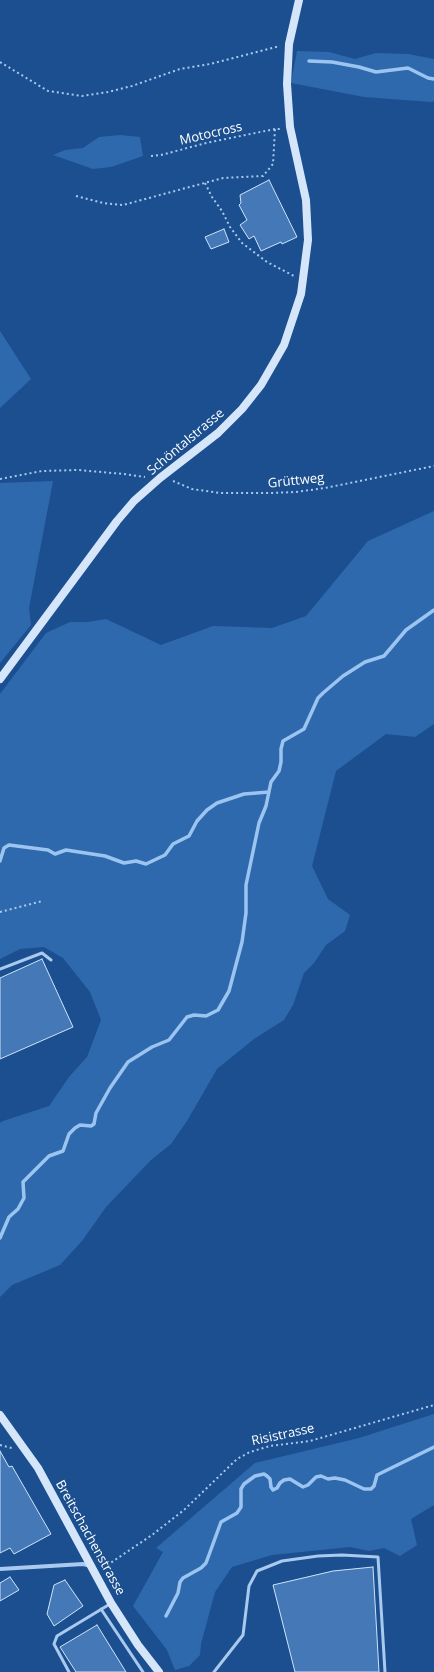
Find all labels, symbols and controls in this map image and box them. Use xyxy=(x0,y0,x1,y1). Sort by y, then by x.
street label: Motocross xyxy=(178,119,244,149)
street label: Schöntalstrasse xyxy=(144,405,228,479)
street label: Grüttweg xyxy=(267,470,325,492)
street label: Risistrasse xyxy=(250,1421,316,1449)
street label: Breitschachenstrasse xyxy=(52,1478,128,1598)

